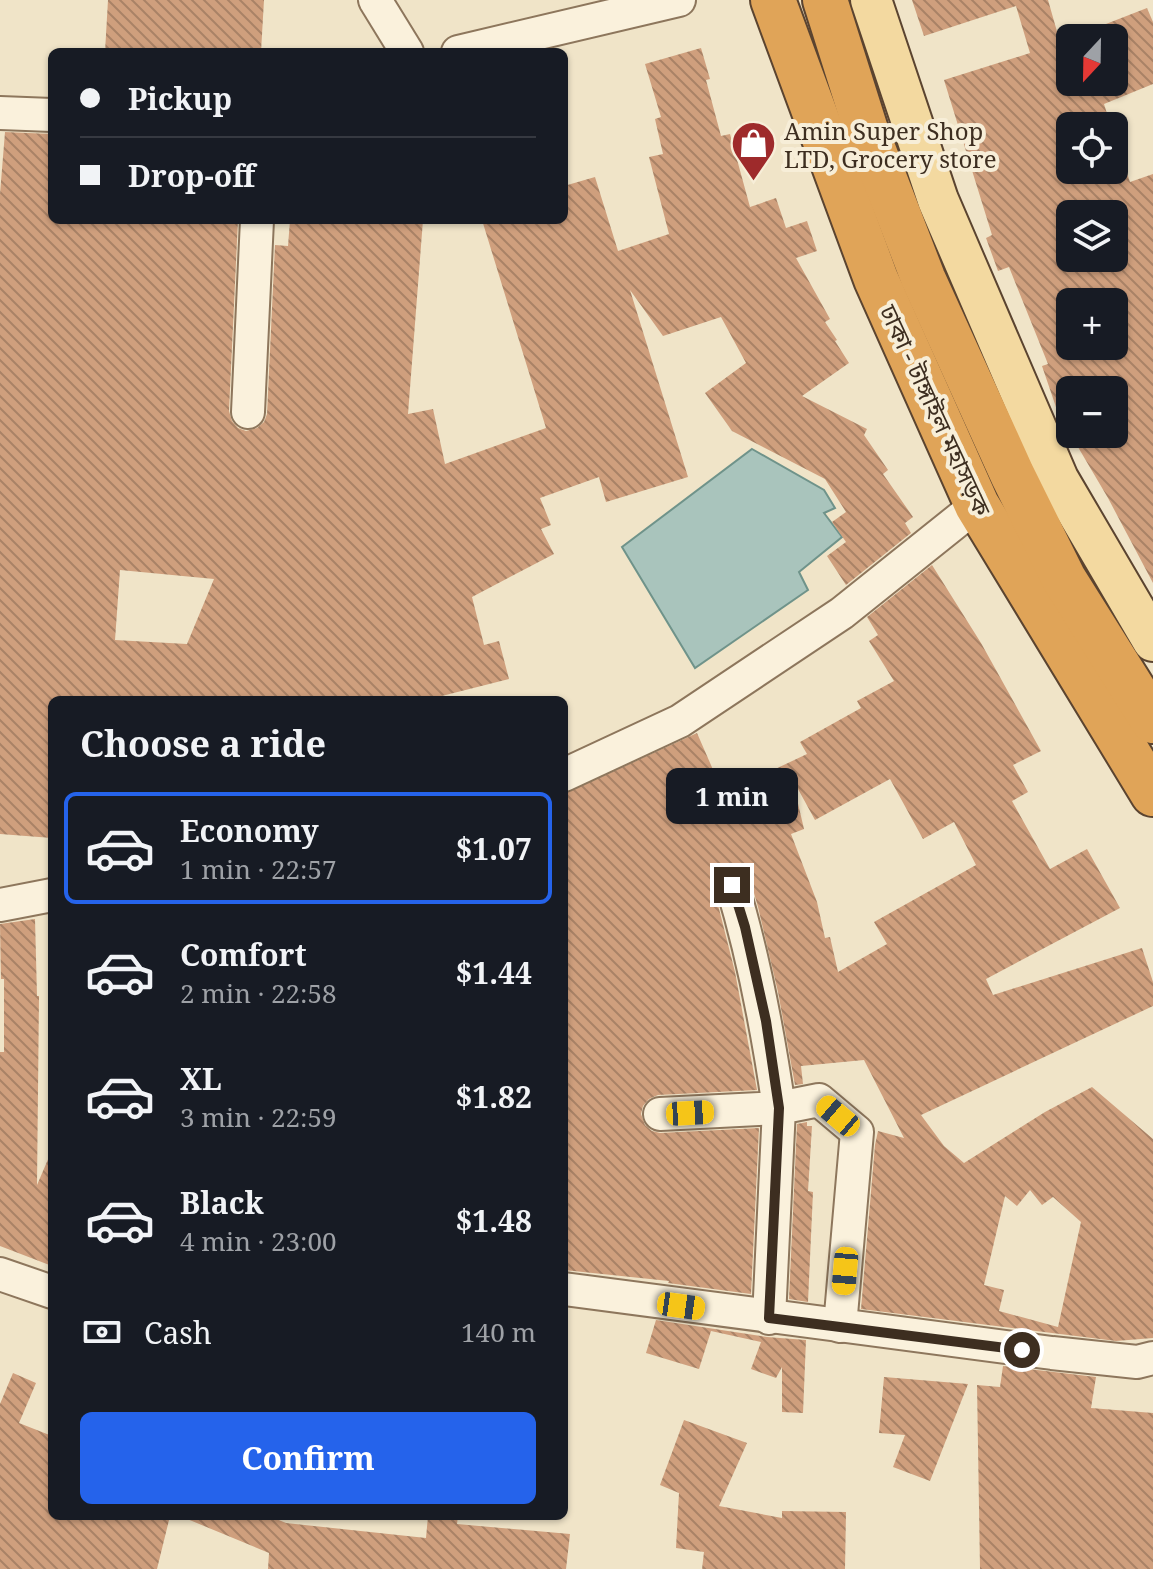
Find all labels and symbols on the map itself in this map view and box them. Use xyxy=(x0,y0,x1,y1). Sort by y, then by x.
north arrow xyxy=(1056,24,1128,96)
place label: Amin Super Shop LTD, Grocery store xyxy=(784,114,997,175)
shop icon: Amin Super Shop LTD, Grocery store xyxy=(729,120,777,183)
street label: ঢাকা - টাঙ্গাইল মহাসড়ক xyxy=(872,298,1000,522)
callout: 1 min xyxy=(666,769,798,825)
route end xyxy=(714,867,750,903)
car xyxy=(812,1091,864,1141)
car xyxy=(665,1100,715,1126)
car xyxy=(831,1246,859,1296)
car xyxy=(656,1291,706,1321)
route start xyxy=(1004,1332,1040,1368)

